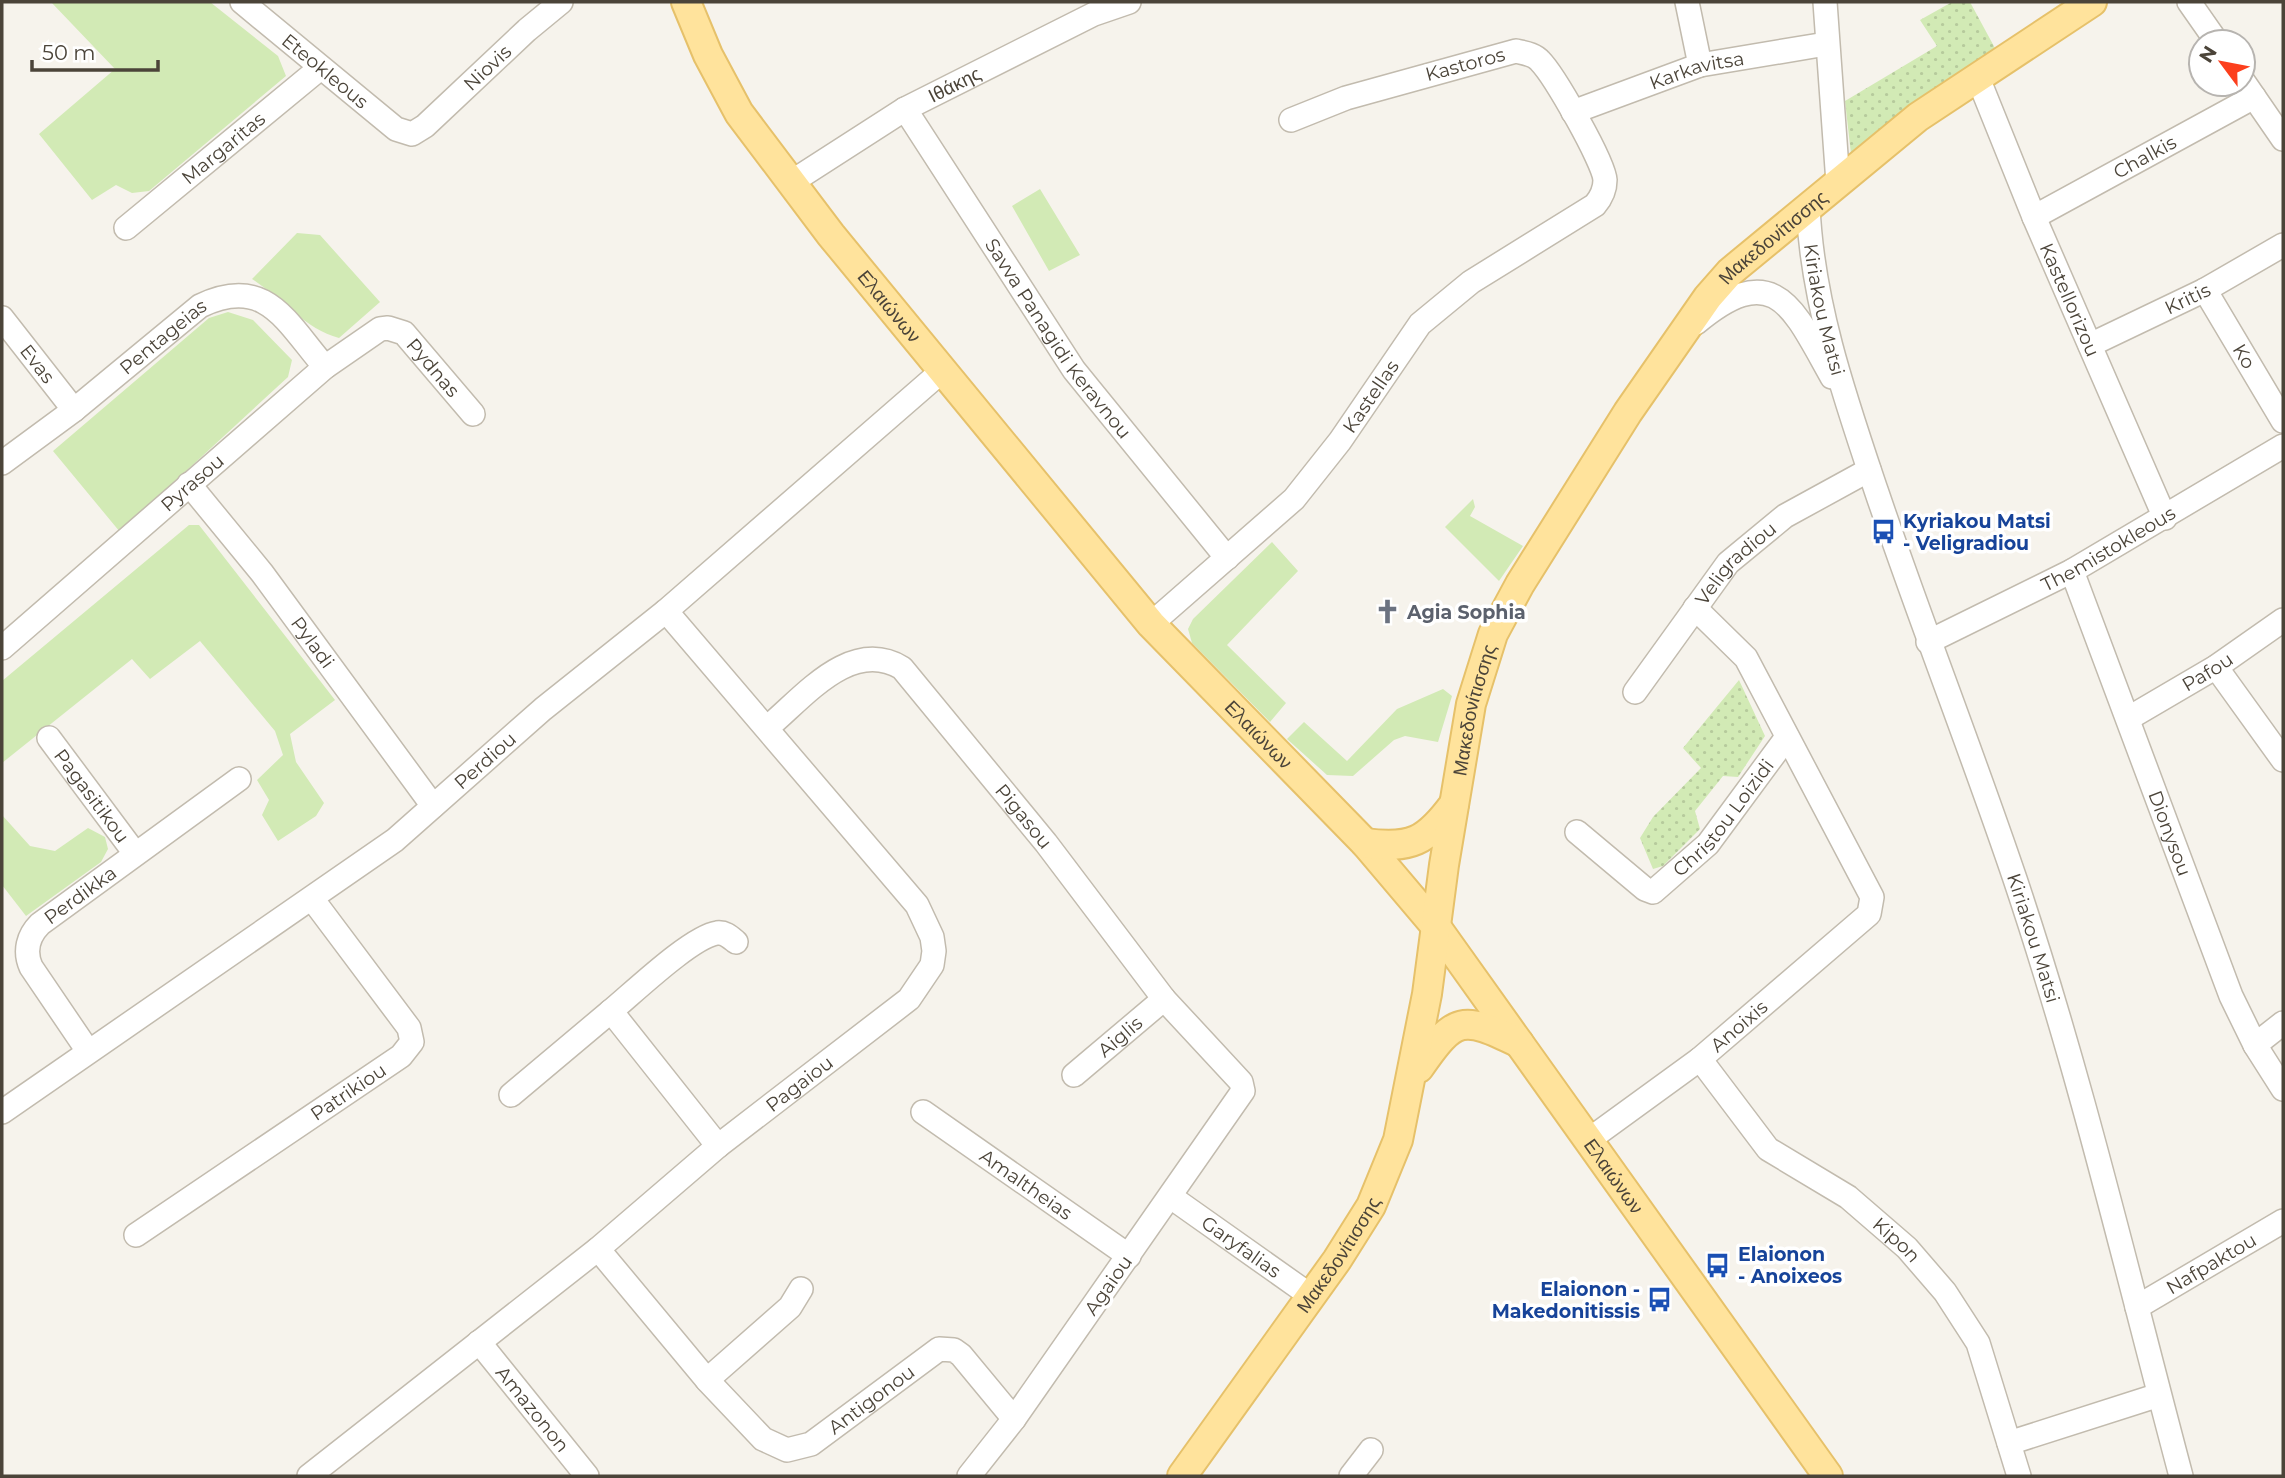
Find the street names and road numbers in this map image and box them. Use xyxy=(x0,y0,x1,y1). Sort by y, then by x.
street label: Eteokleous xyxy=(277,29,373,113)
street label: Niovis xyxy=(459,40,516,96)
street label: Kastoros xyxy=(1423,43,1507,86)
street label: Karkavitsa xyxy=(1646,47,1746,95)
street label: Ιθάκης xyxy=(924,62,985,108)
street label: Margaritas xyxy=(177,107,270,189)
street label: Chalkis xyxy=(2109,131,2180,184)
street label: Μακεδονίτισσης xyxy=(1714,186,1832,289)
street label: Savva Panagidi Keravnou xyxy=(980,234,1136,443)
street label: Kastellorizou xyxy=(2035,240,2104,360)
street label: Kiriakou Matsi xyxy=(1799,242,1849,378)
street label: Ελαιώνων xyxy=(853,266,926,347)
street label: Kritis xyxy=(2161,278,2214,320)
street label: Pentageias xyxy=(115,294,210,380)
street label: Pydnas xyxy=(402,334,464,402)
street label: Evas xyxy=(15,340,60,388)
street label: Ko xyxy=(2228,340,2260,373)
street label: Kastellas xyxy=(1338,356,1404,438)
street label: Pyrasou xyxy=(156,449,229,517)
street label: Themistokleous xyxy=(2037,501,2180,596)
street label: Veligradiou xyxy=(1690,517,1781,610)
street label: Pyladi xyxy=(286,612,339,673)
street label: Μακεδονίτισσης xyxy=(1448,641,1501,778)
street label: Pafou xyxy=(2178,648,2238,696)
street label: Ελαιώνων xyxy=(1220,696,1297,774)
street label: Perdiou xyxy=(450,727,521,794)
street label: Pagasitikou xyxy=(49,744,134,848)
street label: Christou Loizidi xyxy=(1668,755,1779,882)
street label: Pigasou xyxy=(990,779,1057,853)
street label: Dionysou xyxy=(2143,788,2196,879)
street label: Perdikka xyxy=(40,861,121,929)
street label: Kiriakou Matsi xyxy=(2002,870,2065,1006)
street label: Anoixis xyxy=(1706,995,1772,1057)
street label: Aiglis xyxy=(1093,1011,1147,1062)
street label: Pagaiou xyxy=(761,1051,838,1117)
street label: Patrikiou xyxy=(306,1058,391,1126)
street label: Ελαιώνων xyxy=(1579,1134,1648,1218)
street label: Amaltheias xyxy=(975,1144,1077,1225)
street label: Μακεδονίτισσης xyxy=(1292,1194,1385,1318)
street label: Garyfalias xyxy=(1197,1211,1285,1283)
street label: Kipon xyxy=(1868,1213,1925,1267)
street label: Nafpaktou xyxy=(2162,1228,2261,1299)
street label: Agaiou xyxy=(1080,1251,1137,1320)
street label: Antigonou xyxy=(824,1360,919,1439)
street label: Amazonon xyxy=(491,1362,574,1457)

